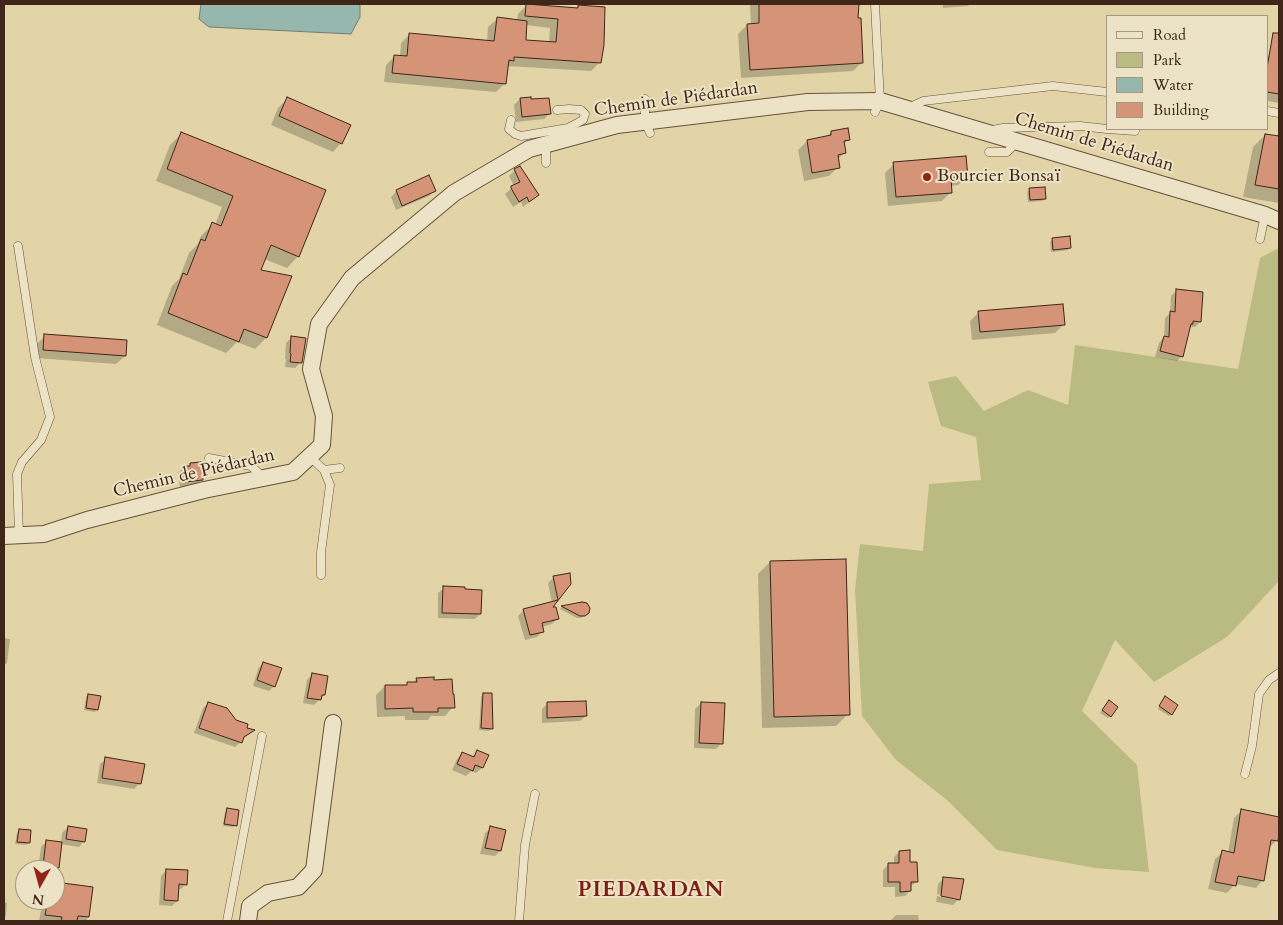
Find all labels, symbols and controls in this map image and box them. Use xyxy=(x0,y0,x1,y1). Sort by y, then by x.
legend xyxy=(1106,15,1268,130)
text: Road xyxy=(1153,25,1186,45)
text: Park xyxy=(1153,50,1182,70)
text: Water xyxy=(1153,75,1193,95)
street label: Chemin de Piédardan xyxy=(593,78,759,122)
text: Building xyxy=(1153,100,1209,120)
street label: Chemin de Piédardan xyxy=(1012,109,1176,177)
place label: Bourcier Bonsaï xyxy=(937,166,1060,188)
marker: Bourcier Bonsaï xyxy=(921,171,933,183)
street label: Chemin de Piédardan xyxy=(111,445,277,503)
north arrow xyxy=(15,860,65,910)
district label: PIEDARDAN xyxy=(576,878,726,904)
text: N xyxy=(31,889,45,910)

